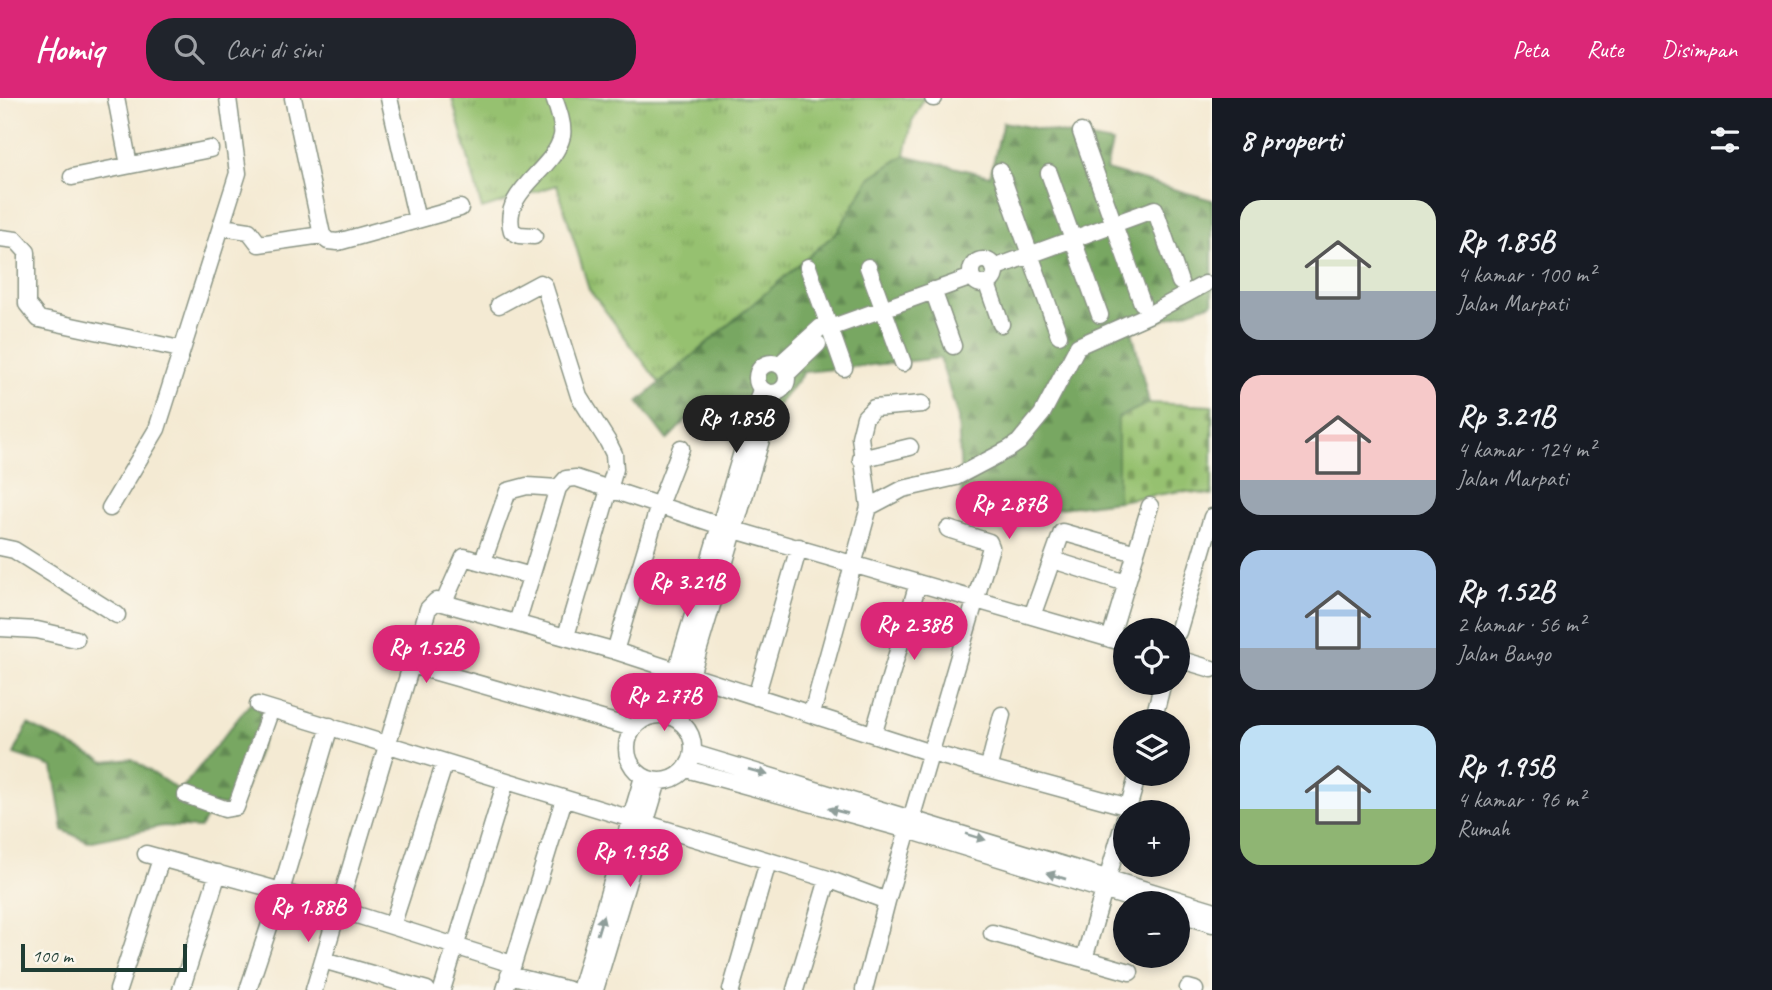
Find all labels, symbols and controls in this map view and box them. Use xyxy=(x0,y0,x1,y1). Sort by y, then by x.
search box xyxy=(146,18,636,81)
text: Homiq xyxy=(35,28,104,70)
icon: search xyxy=(170,30,208,68)
text: Cari di sini xyxy=(226,33,321,66)
text: Peta xyxy=(1512,34,1548,64)
text: Rute xyxy=(1586,34,1623,64)
text: Disimpan xyxy=(1661,34,1737,64)
text: 8 properti xyxy=(1240,121,1342,159)
icon: filters xyxy=(1706,121,1744,159)
text: Rp 1.85B xyxy=(1457,222,1554,260)
icon: home xyxy=(1296,228,1380,312)
text: 4 kamar · 100 m² xyxy=(1457,260,1595,289)
text: Jalan Marpati xyxy=(1457,289,1568,318)
pin: Rp 1.85B xyxy=(664,396,808,455)
text: Rp 3.21B xyxy=(1457,397,1555,435)
text: Rp 1.85B xyxy=(699,403,773,432)
icon: home xyxy=(1296,403,1380,487)
text: 4 kamar · 124 m² xyxy=(1457,435,1595,464)
text: Jalan Marpati xyxy=(1457,464,1568,493)
pin: Rp 2.87B xyxy=(937,482,1081,541)
text: Rp 2.87B xyxy=(972,489,1046,518)
pin: Rp 3.21B xyxy=(615,560,759,619)
text: Rp 3.21B xyxy=(650,567,724,596)
text: Rp 1.52B xyxy=(1457,572,1554,610)
icon: home xyxy=(1296,578,1380,662)
pin: Rp 2.38B xyxy=(842,602,986,662)
text: Rp 2.38B xyxy=(877,610,951,639)
text: 2 kamar · 56 m² xyxy=(1457,610,1585,639)
map controls xyxy=(1113,618,1190,968)
button: locate xyxy=(1113,618,1190,695)
pin: Rp 1.52B xyxy=(354,626,498,685)
text: Rp 1.52B xyxy=(389,633,463,662)
text: Jalan Bango xyxy=(1457,639,1551,668)
pin: Rp 2.77B xyxy=(592,674,736,733)
text: Rp 2.77B xyxy=(627,681,701,710)
button: layers xyxy=(1113,709,1190,786)
text: Rp 1.95B xyxy=(1457,747,1554,785)
icon: home xyxy=(1296,753,1380,837)
one-way arrow xyxy=(748,767,769,777)
text: 4 kamar · 96 m² xyxy=(1457,785,1585,814)
button: + xyxy=(1113,800,1190,877)
one-way arrow xyxy=(827,805,849,816)
text: Rumah xyxy=(1457,814,1510,843)
pin: Rp 1.95B xyxy=(558,830,702,889)
one-way arrow xyxy=(966,832,987,843)
text: Rp 1.95B xyxy=(593,837,667,866)
one-way arrow xyxy=(1046,870,1067,880)
pin: Rp 1.88B xyxy=(236,884,380,944)
button: − xyxy=(1113,891,1190,968)
text: Rp 1.88B xyxy=(271,892,345,921)
one-way arrow xyxy=(595,914,605,935)
scale bar xyxy=(21,941,187,973)
text: 100 m xyxy=(32,944,73,968)

